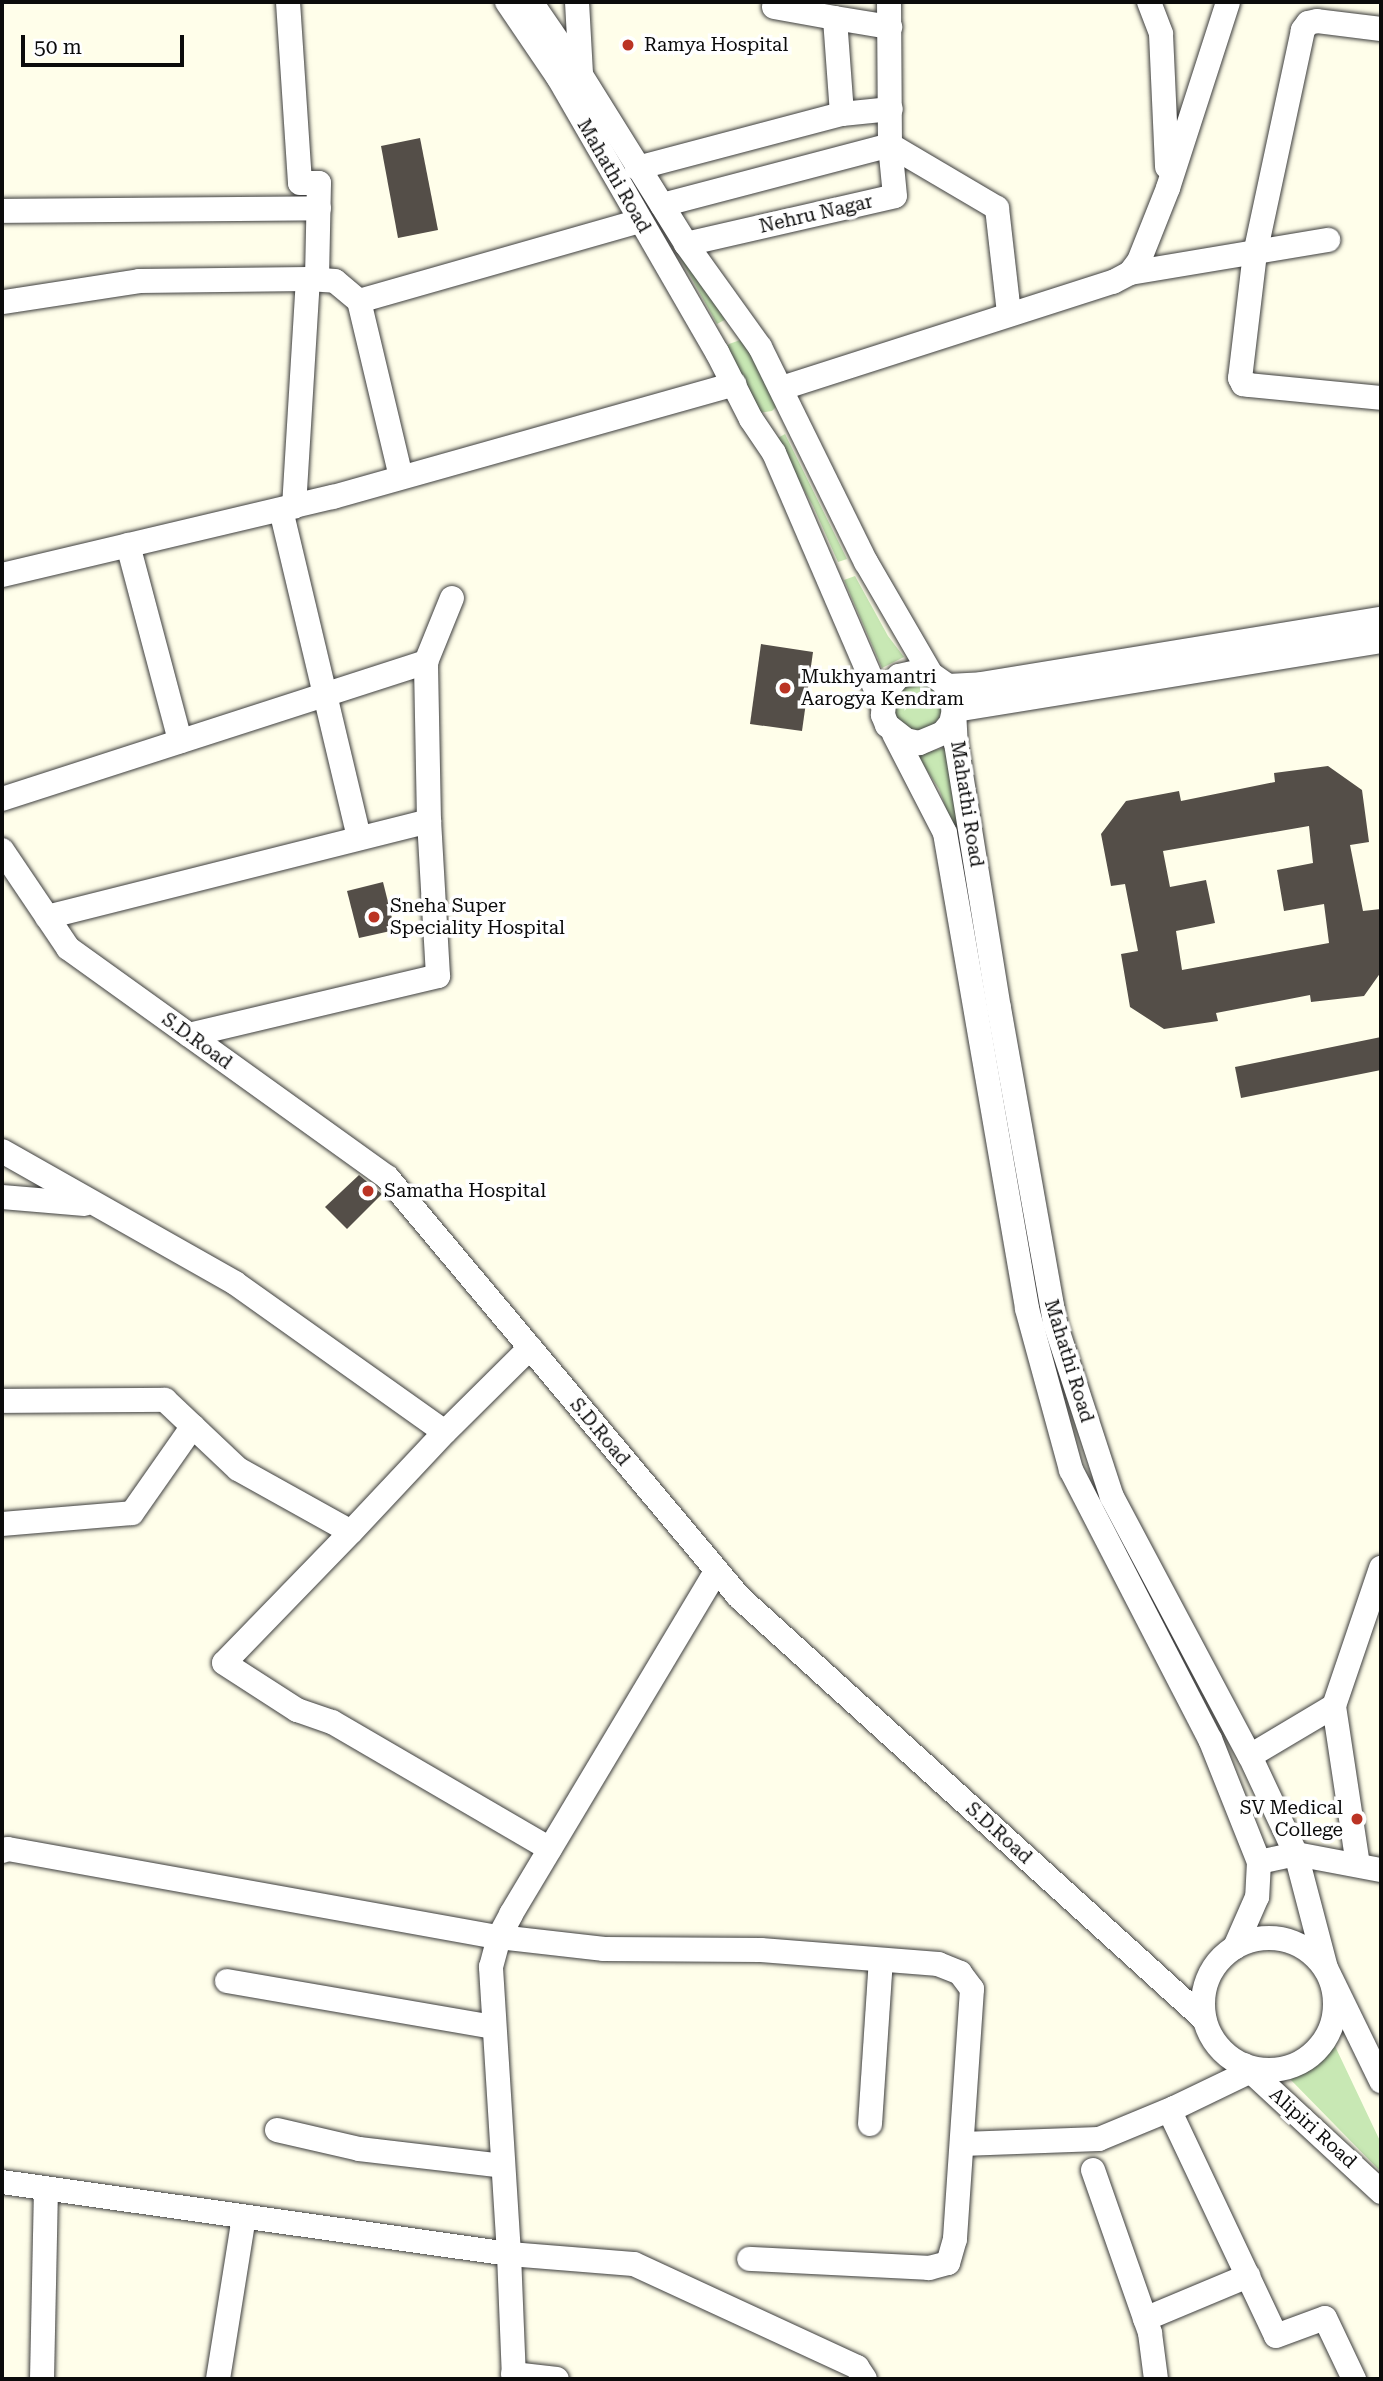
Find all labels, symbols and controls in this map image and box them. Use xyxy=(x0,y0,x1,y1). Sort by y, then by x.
scale bar xyxy=(24,21,187,65)
place label: Ramya Hospital xyxy=(644,34,788,56)
text: 50 m xyxy=(34,35,82,59)
marker: Ramya Hospital xyxy=(618,35,638,55)
street label: Mahathi Road xyxy=(572,115,656,237)
street label: Nehru Nagar xyxy=(757,190,875,238)
place label: Mukhyamantri Aarogya Kendram xyxy=(801,666,964,710)
marker: Mukhyamantri Aarogya Kendram xyxy=(775,678,795,698)
street label: Mahathi Road xyxy=(946,739,988,869)
place label: Sneha Super Speciality Hospital xyxy=(390,895,565,939)
marker: Sneha Super Speciality Hospital xyxy=(364,907,384,927)
street label: S.D.Road xyxy=(157,1008,237,1074)
place label: Samatha Hospital xyxy=(384,1180,546,1202)
marker: Samatha Hospital xyxy=(358,1181,378,1201)
street label: Mahathi Road xyxy=(1039,1297,1099,1425)
street label: S.D.Road xyxy=(565,1394,635,1470)
street label: S.D.Road xyxy=(961,1797,1037,1869)
place label: SV Medical College xyxy=(1240,1797,1343,1841)
marker: SV Medical College xyxy=(1349,1811,1365,1827)
street label: Alipiri Road xyxy=(1265,2083,1361,2173)

